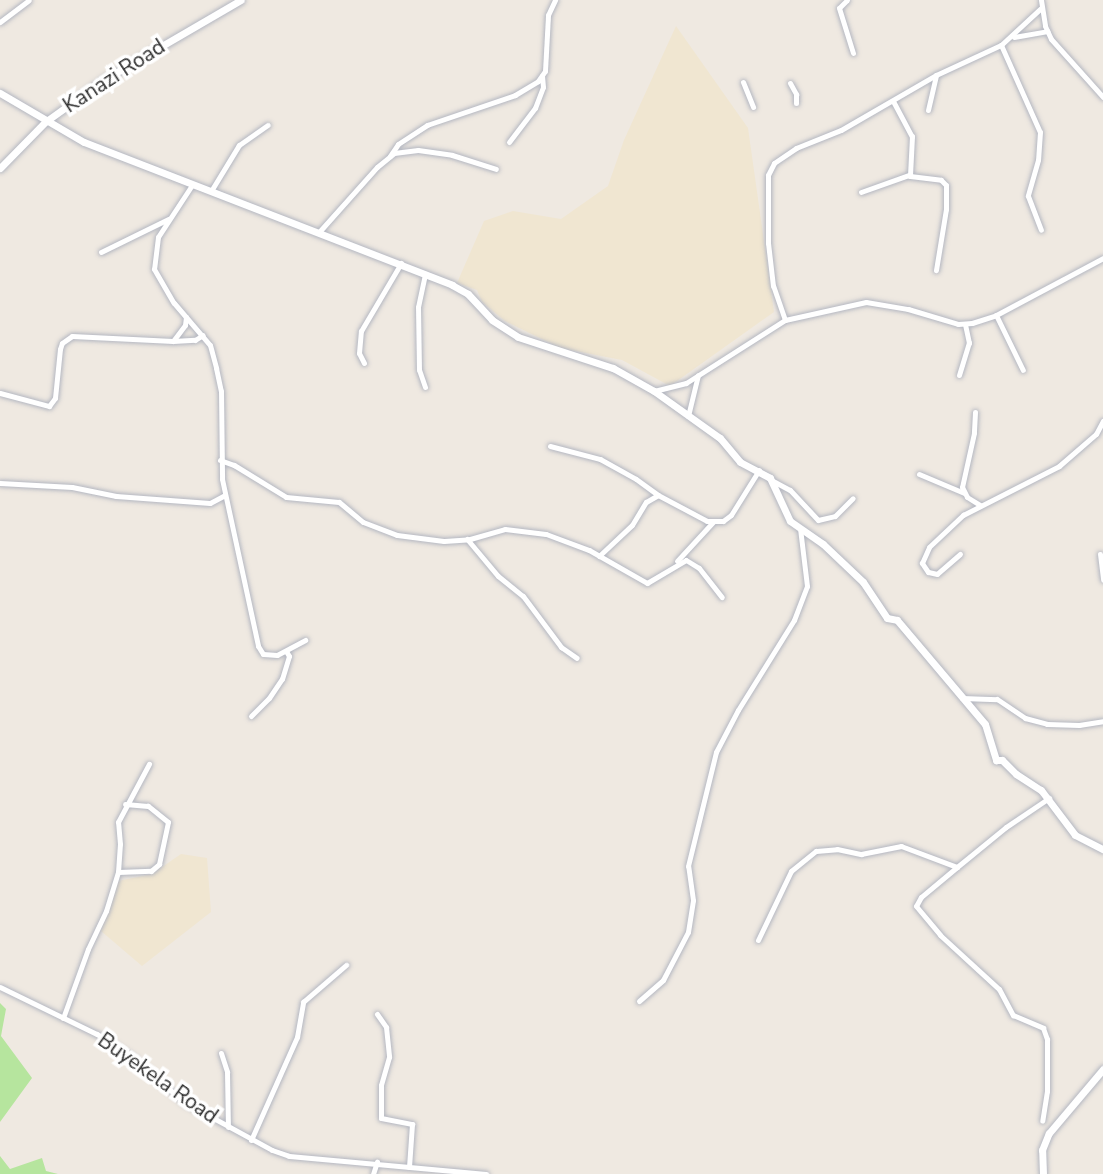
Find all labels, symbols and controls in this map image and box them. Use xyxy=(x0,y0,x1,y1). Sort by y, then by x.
street label: Kanazi Road xyxy=(58,34,170,118)
street label: Buyekela Road xyxy=(93,1027,223,1129)

